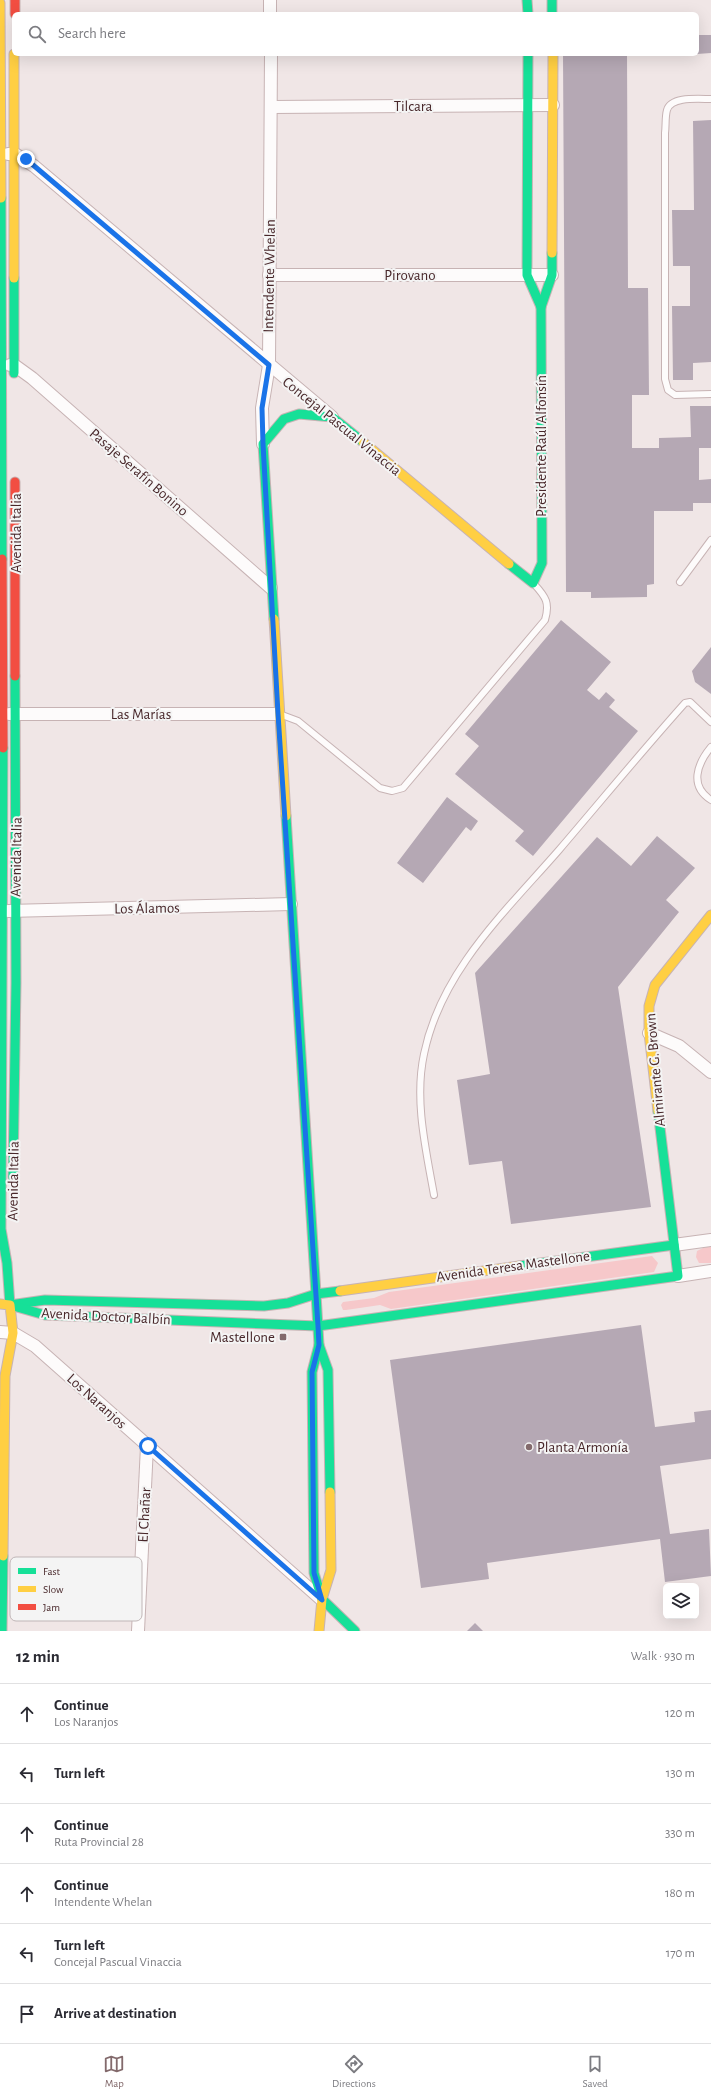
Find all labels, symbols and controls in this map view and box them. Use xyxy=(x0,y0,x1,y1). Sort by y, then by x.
search box xyxy=(12,12,699,56)
icon: search xyxy=(26,23,48,45)
text: Search here xyxy=(58,26,126,41)
street label: Tilcara xyxy=(394,99,432,114)
route end xyxy=(17,150,35,168)
street label: Intendente Whelan xyxy=(261,219,278,333)
street label: Pirovano xyxy=(384,268,436,283)
street label: Concejal Pascual Vinaccia xyxy=(280,374,404,479)
street label: Presidente Raúl Alfonsín xyxy=(534,375,549,517)
street label: Pasaje Serafín Bonino xyxy=(86,426,191,519)
street label: Avenida Italia xyxy=(9,493,24,573)
street label: Las Marías xyxy=(111,707,171,722)
street label: Avenida Italia xyxy=(8,817,25,897)
street label: Los Álamos xyxy=(114,898,180,917)
street label: Almirante G. Brown xyxy=(643,1013,668,1127)
street label: Avenida Italia xyxy=(5,1141,22,1221)
street label: Avenida Teresa Mastellone xyxy=(435,1248,591,1285)
street label: Avenida Doctor Balbín xyxy=(41,1306,171,1327)
place label: Mastellone xyxy=(210,1330,275,1345)
marker: Mastellone xyxy=(278,1332,288,1342)
street label: Los Naranjos xyxy=(64,1371,129,1432)
route start xyxy=(139,1437,157,1455)
place label: Planta Armonía xyxy=(537,1440,628,1455)
marker: Planta Armonía xyxy=(524,1442,534,1452)
street label: El Chañar xyxy=(136,1487,153,1543)
legend xyxy=(10,1557,142,1621)
text: Fast xyxy=(43,1566,61,1577)
map controls xyxy=(663,1583,699,1619)
button: layers xyxy=(663,1583,699,1619)
text: Slow xyxy=(43,1584,64,1595)
text: Jam xyxy=(43,1602,60,1613)
text: 12 min xyxy=(16,1648,60,1665)
text: Walk · 930 m xyxy=(631,1650,695,1663)
text: Continue xyxy=(54,1698,109,1713)
icon: ahead xyxy=(16,1703,38,1725)
text: 120 m xyxy=(665,1707,695,1720)
text: Los Naranjos xyxy=(54,1716,118,1729)
icon: left xyxy=(16,1763,38,1785)
text: Turn left xyxy=(54,1766,105,1781)
text: 130 m xyxy=(666,1767,695,1780)
text: Continue xyxy=(54,1818,109,1833)
icon: ahead xyxy=(16,1823,38,1845)
text: 330 m xyxy=(665,1827,695,1840)
text: Ruta Provincial 28 xyxy=(54,1836,144,1849)
text: Continue xyxy=(54,1878,109,1893)
icon: ahead xyxy=(16,1883,38,1905)
text: 180 m xyxy=(665,1887,695,1900)
text: Intendente Whelan xyxy=(54,1896,152,1909)
text: Turn left xyxy=(54,1938,105,1953)
icon: left xyxy=(16,1943,38,1965)
text: 170 m xyxy=(666,1947,695,1960)
text: Concejal Pascual Vinaccia xyxy=(54,1956,182,1969)
icon: arrive xyxy=(16,2003,38,2025)
text: Arrive at destination xyxy=(54,2006,177,2021)
tab: Map xyxy=(103,2053,125,2090)
tab: Directions xyxy=(332,2053,376,2090)
tab: Saved xyxy=(582,2053,608,2090)

